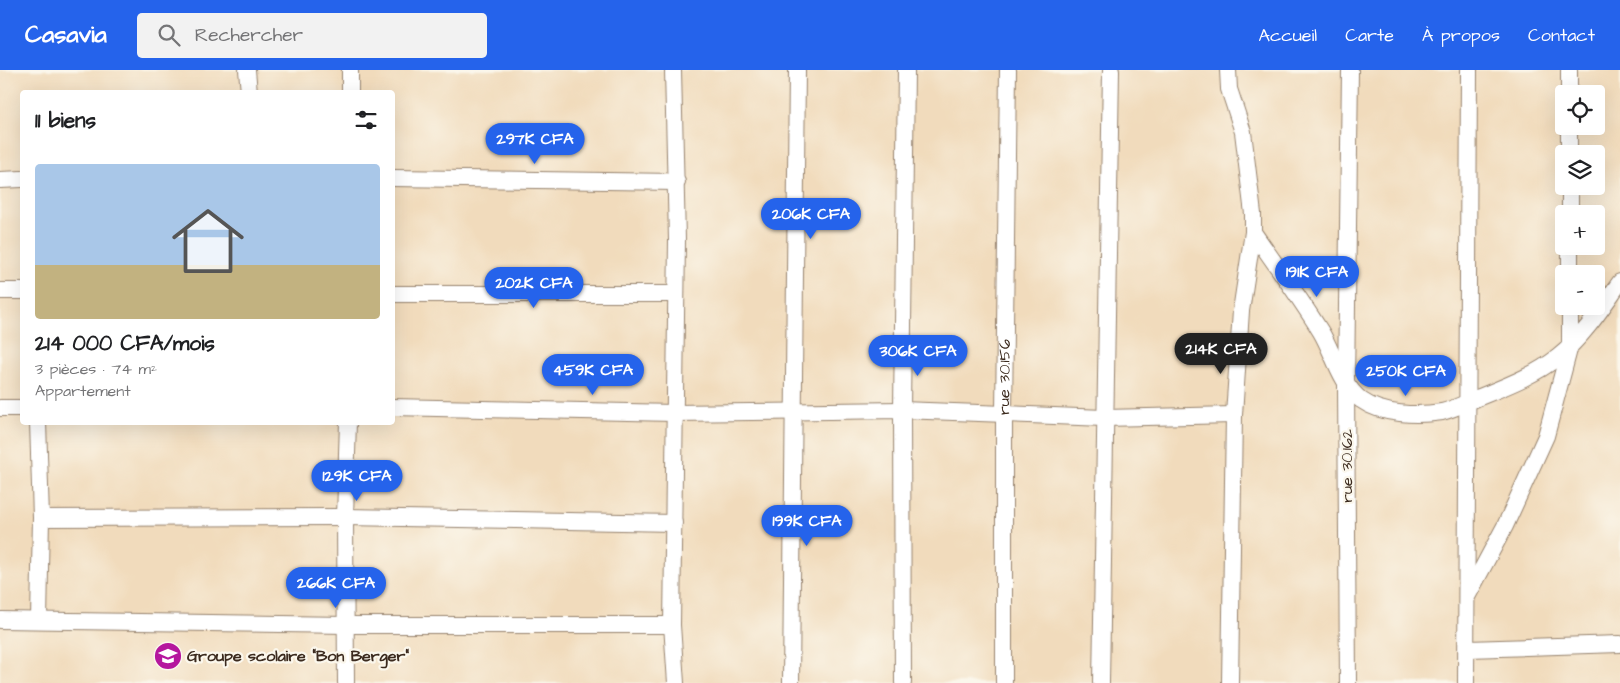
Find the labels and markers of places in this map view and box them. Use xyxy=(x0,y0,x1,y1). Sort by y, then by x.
pin: 297K CFA xyxy=(483,122,587,165)
pin: 206K CFA xyxy=(759,198,863,240)
pin: 191K CFA xyxy=(1265,256,1369,298)
pin: 202K CFA xyxy=(482,266,586,309)
pin: 214K CFA xyxy=(1169,332,1273,375)
pin: 306K CFA xyxy=(866,334,970,377)
pin: 459K CFA xyxy=(541,354,645,396)
pin: 250K CFA xyxy=(1354,354,1458,397)
pin: 129K CFA xyxy=(305,460,409,502)
pin: 199K CFA xyxy=(755,504,859,547)
pin: 266K CFA xyxy=(284,566,388,609)
school or university icon: Groupe scolaire "Bon Berger" xyxy=(153,641,183,671)
place label: Groupe scolaire "Bon Berger" xyxy=(187,645,409,669)

